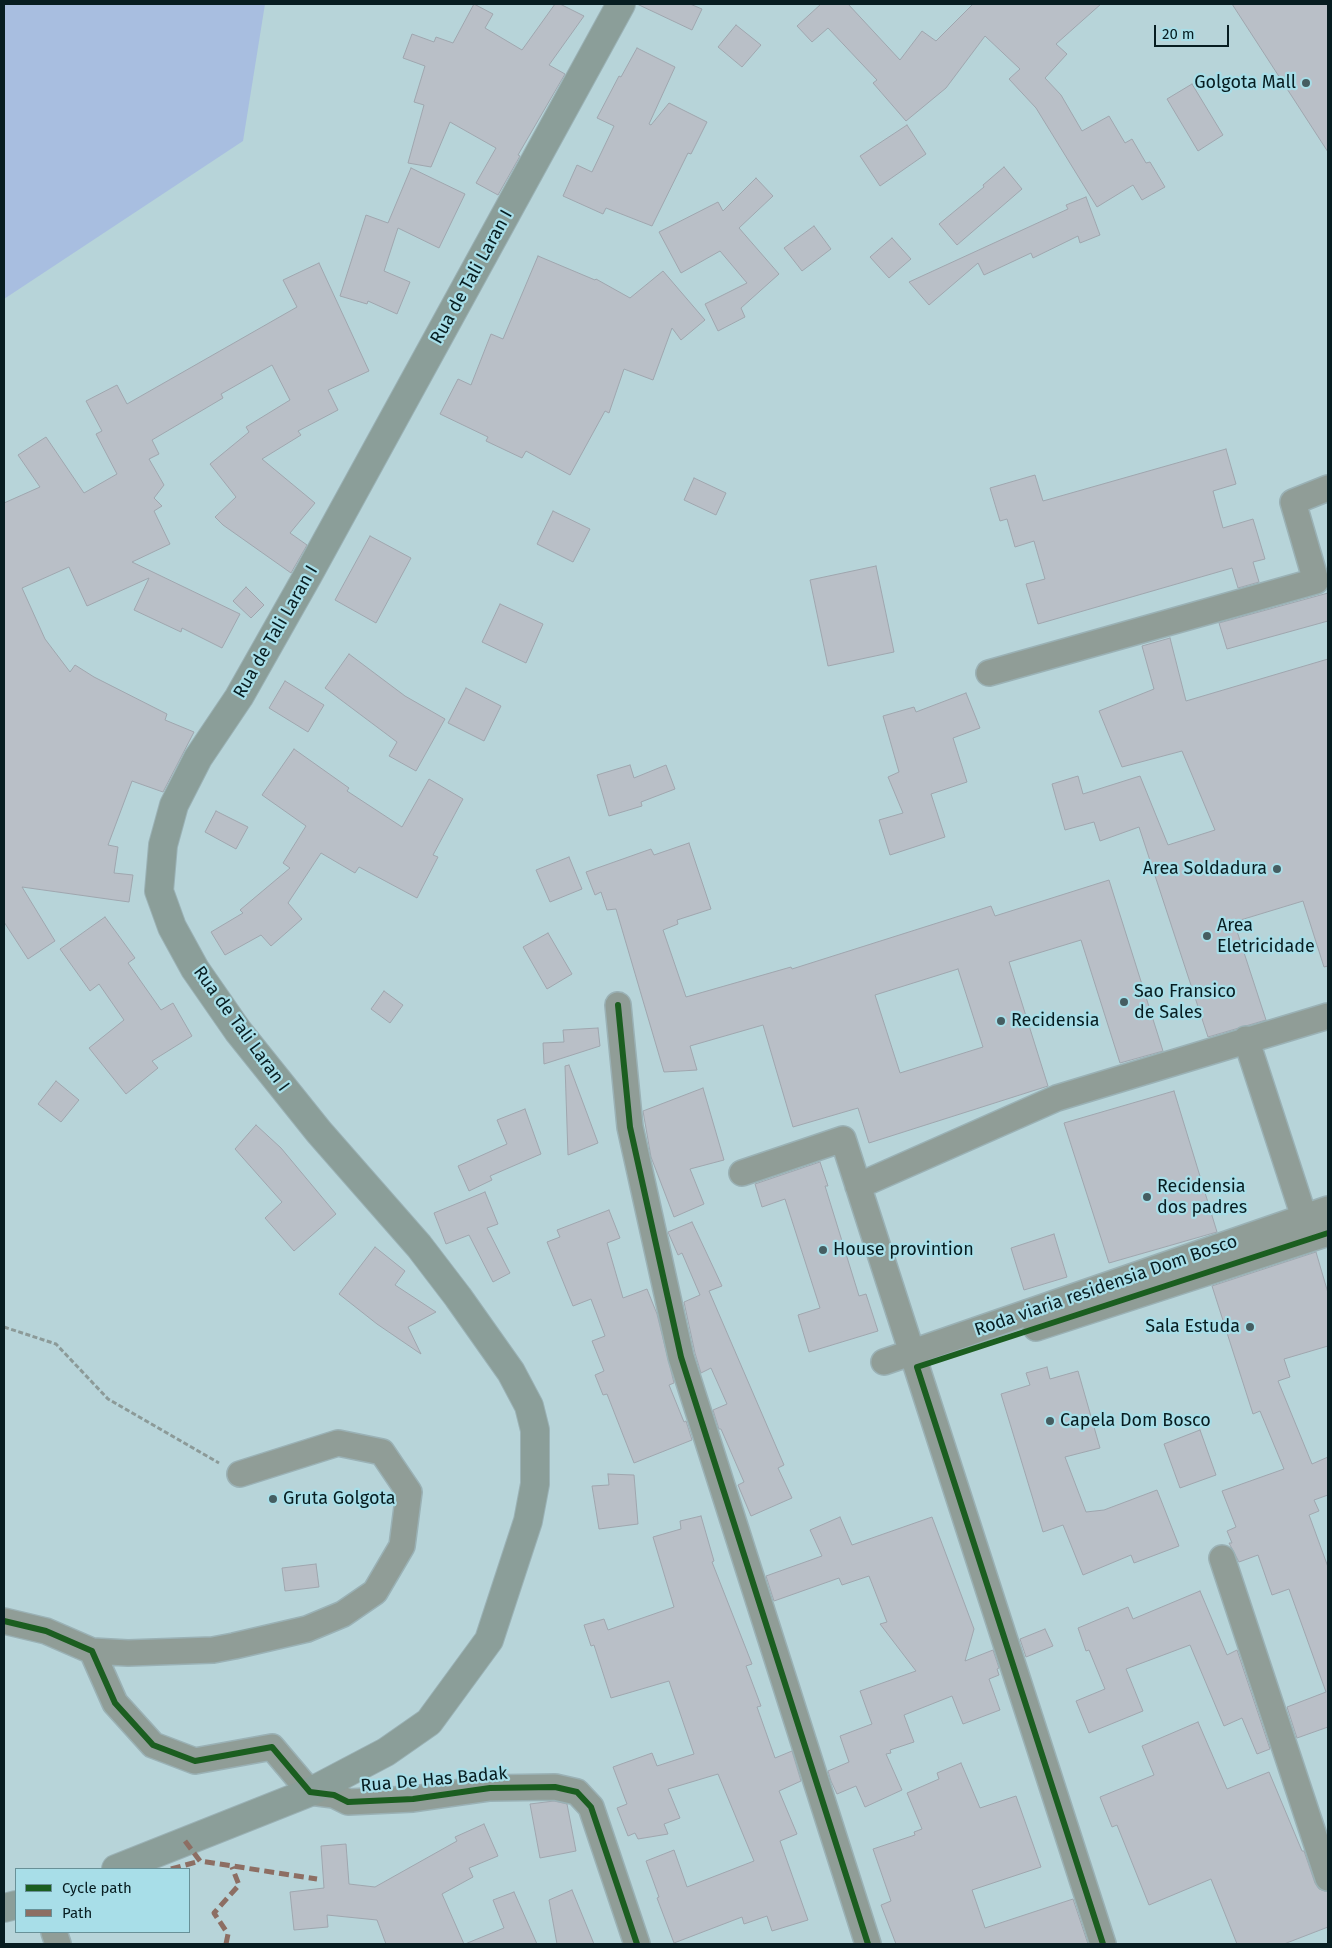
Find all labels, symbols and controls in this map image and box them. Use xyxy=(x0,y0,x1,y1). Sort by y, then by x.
scale bar xyxy=(1157,15,1232,47)
text: 20 m xyxy=(1162,25,1195,43)
place label: Golgota Mall xyxy=(1194,72,1296,94)
marker: Golgota Mall xyxy=(1300,77,1312,89)
street label: Rua de Tali Laran I xyxy=(426,206,518,348)
street label: Rua de Tali Laran I xyxy=(229,562,323,702)
place label: Area Soldadura xyxy=(1143,858,1267,880)
marker: Area Soldadura xyxy=(1271,863,1283,875)
place label: Area Eletricidade xyxy=(1217,915,1315,958)
marker: Area Eletricidade xyxy=(1201,930,1213,942)
street label: Rua de Tali Laran I xyxy=(188,962,294,1096)
place label: Sao Fransico de Sales xyxy=(1134,981,1236,1024)
marker: Sao Fransico de Sales xyxy=(1118,996,1130,1008)
place label: Recidensia xyxy=(1011,1010,1100,1032)
marker: Recidensia xyxy=(995,1015,1007,1027)
place label: Recidensia dos padres xyxy=(1157,1176,1247,1218)
marker: Recidensia dos padres xyxy=(1141,1191,1153,1203)
street label: Roda viaria residensia Dom Bosco xyxy=(972,1231,1240,1341)
place label: House provintion xyxy=(833,1239,974,1261)
marker: House provintion xyxy=(817,1244,829,1256)
place label: Sala Estuda xyxy=(1145,1316,1240,1338)
marker: Sala Estuda xyxy=(1244,1321,1256,1333)
place label: Capela Dom Bosco xyxy=(1060,1410,1211,1432)
marker: Capela Dom Bosco xyxy=(1044,1415,1056,1427)
place label: Gruta Golgota xyxy=(283,1488,396,1510)
marker: Gruta Golgota xyxy=(267,1493,279,1505)
street label: Rua De Has Badak xyxy=(360,1763,508,1797)
legend xyxy=(15,1868,190,1933)
text: Cycle path xyxy=(62,1879,132,1897)
text: Path xyxy=(62,1904,92,1922)

